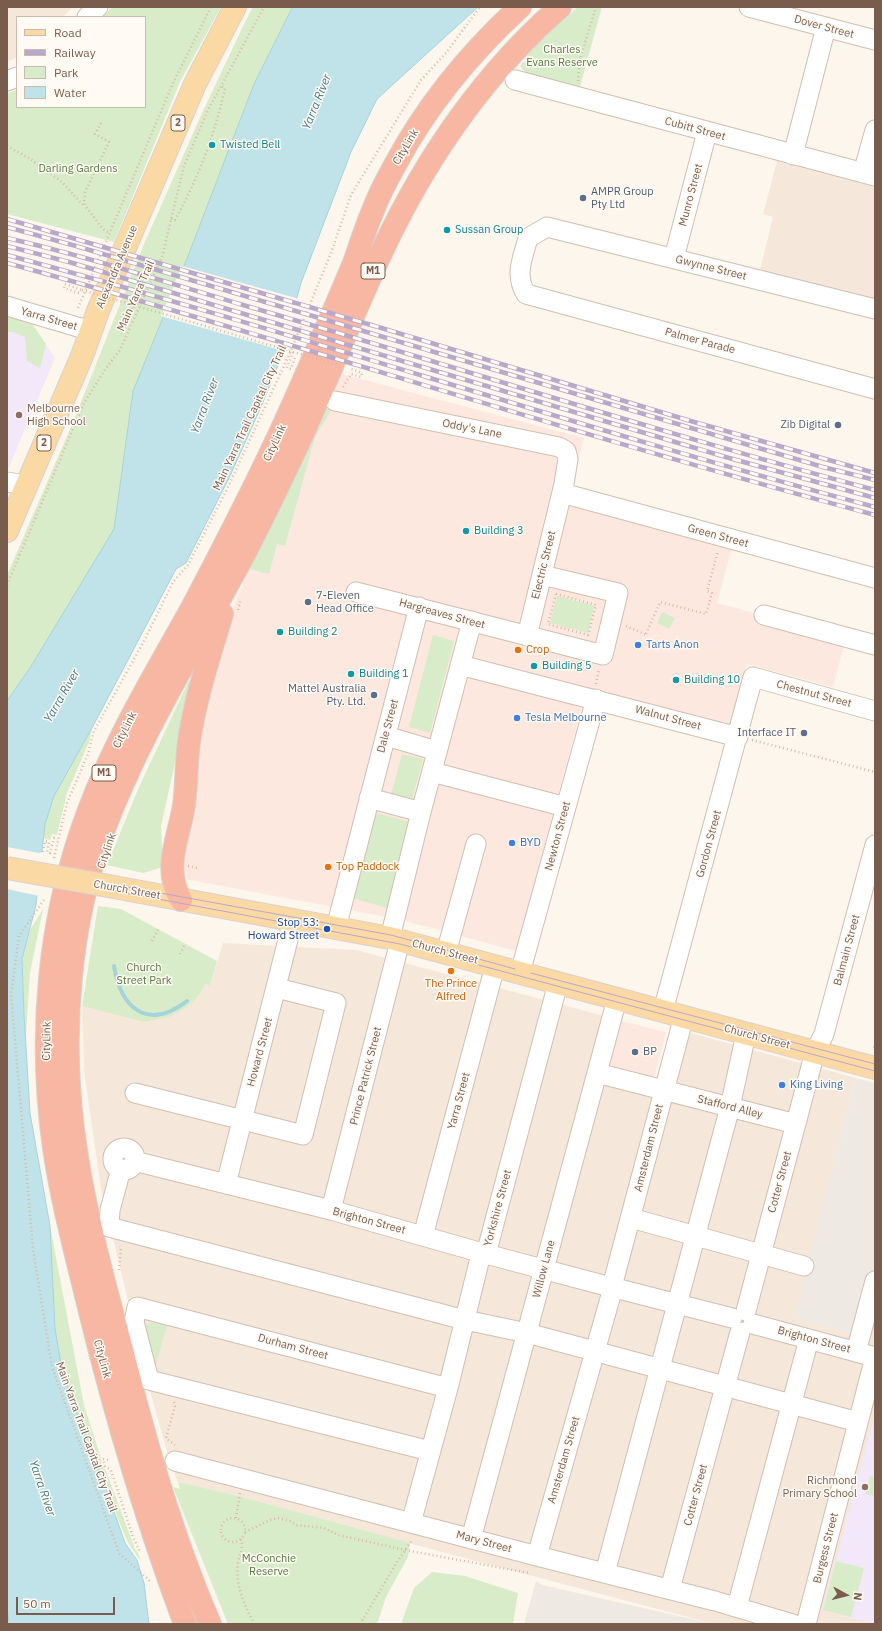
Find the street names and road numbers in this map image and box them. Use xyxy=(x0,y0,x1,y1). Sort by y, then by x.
street label: Dover Street xyxy=(793,13,855,41)
road number: 2 xyxy=(171,115,185,131)
street label: Cubitt Street xyxy=(663,115,727,143)
street label: CityLink xyxy=(390,127,422,167)
street label: Munro Street xyxy=(676,162,706,228)
street label: Alexandra Avenue xyxy=(93,223,141,311)
street label: Gwynne Street xyxy=(674,253,748,283)
street label: Main Yarra Trail xyxy=(114,259,158,333)
road number: M1 xyxy=(361,263,385,279)
street label: Yarra Street xyxy=(19,305,79,333)
street label: Palmer Parade xyxy=(663,325,737,357)
street label: Main Yarra Trail Capital City Trail xyxy=(210,343,290,493)
street label: Oddy's Lane xyxy=(441,417,503,441)
street label: CityLink xyxy=(261,422,289,464)
road number: 2 xyxy=(37,435,51,451)
street label: Green Street xyxy=(686,522,750,550)
street label: Electric Street xyxy=(529,529,559,601)
street label: Hargreaves Street xyxy=(398,596,486,632)
street label: Chestnut Street xyxy=(775,678,853,710)
street label: Dale Street xyxy=(375,698,401,754)
street label: Walnut Street xyxy=(634,703,702,733)
street label: CityLink xyxy=(110,710,140,750)
road number: M1 xyxy=(92,765,116,781)
street label: Newton Street xyxy=(542,800,574,872)
street label: Gordon Street xyxy=(694,809,724,879)
street label: Citylink xyxy=(95,831,119,871)
street label: Church Street xyxy=(92,878,162,902)
street label: Balmain Street xyxy=(831,913,863,987)
street label: Church Street xyxy=(411,937,479,967)
street label: Howard Street xyxy=(244,1016,276,1088)
street label: CityLink xyxy=(40,1021,54,1061)
street label: Church Street xyxy=(723,1022,791,1052)
street label: Prince Patrick Street xyxy=(347,1025,385,1127)
street label: Yarra Street xyxy=(445,1071,473,1131)
street label: Stafford Alley xyxy=(696,1093,764,1121)
street label: Amsterdam Street xyxy=(632,1103,666,1193)
street label: Cotter Street xyxy=(765,1150,795,1214)
street label: Yorkshire Street xyxy=(481,1168,515,1248)
street label: Brighton Street xyxy=(331,1205,407,1237)
street label: Willow Lane xyxy=(530,1239,558,1299)
street label: Brighton Street xyxy=(776,1324,852,1356)
street label: Durham Street xyxy=(256,1331,330,1363)
street label: CityLink xyxy=(91,1338,113,1380)
street label: Main Yarra Trail Capital City Trail xyxy=(53,1360,119,1514)
street label: Amsterdam Street xyxy=(545,1415,583,1505)
street label: Cotter Street xyxy=(681,1463,711,1527)
street label: Burgess Street xyxy=(811,1511,841,1585)
street label: Mary Street xyxy=(455,1528,513,1556)

